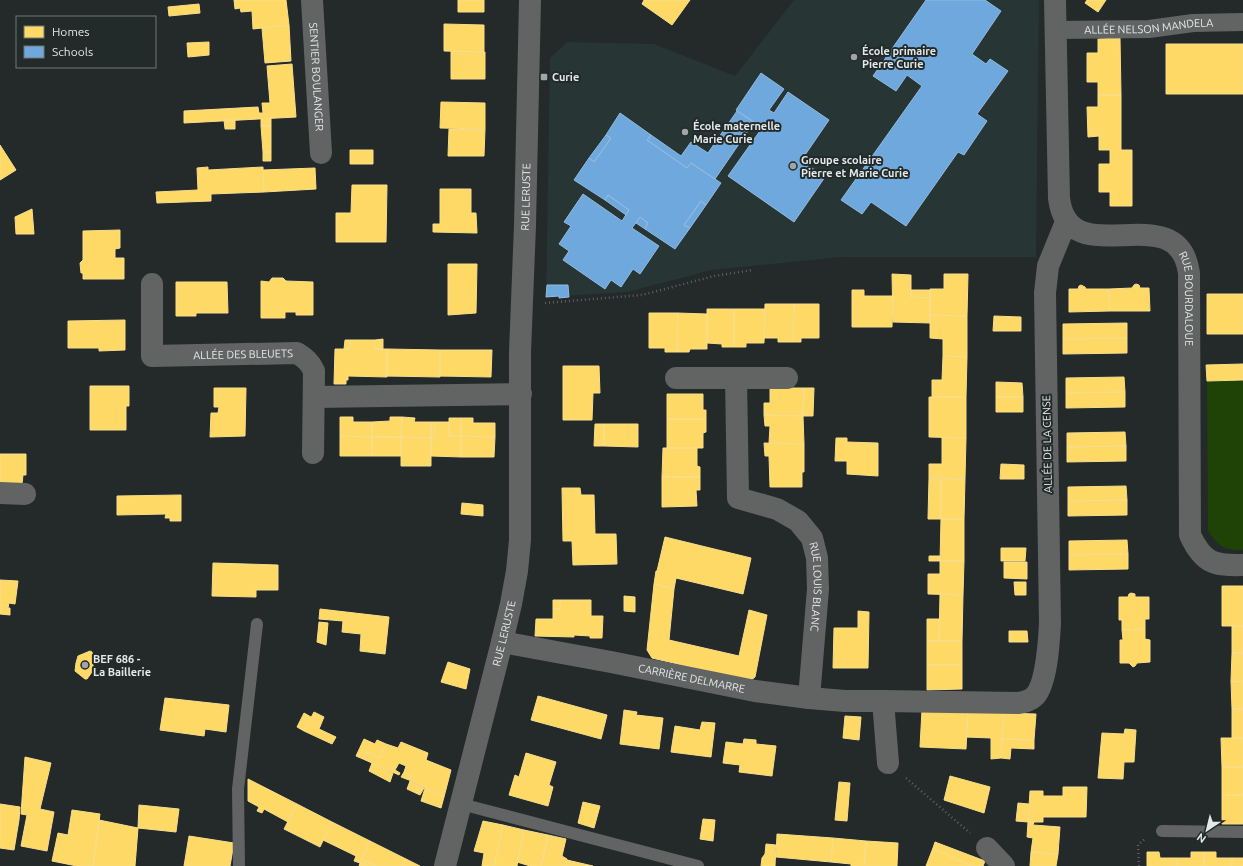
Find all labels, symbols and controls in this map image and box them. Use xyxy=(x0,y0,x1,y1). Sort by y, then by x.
legend xyxy=(16,16,156,68)
street label: ALLÉE NELSON MANDELA xyxy=(1084,17,1214,36)
street label: SENTIER BOULANGER xyxy=(307,22,326,132)
text: Homes xyxy=(52,25,90,38)
place label: École primaire Pierre Curie xyxy=(862,44,936,70)
text: Schools xyxy=(52,45,93,58)
marker: École primaire Pierre Curie xyxy=(849,52,859,62)
place label: Curie xyxy=(552,71,579,83)
marker: Curie xyxy=(539,72,549,82)
place label: École maternelle Marie Curie xyxy=(693,119,780,145)
marker: École maternelle Marie Curie xyxy=(680,127,690,137)
place label: Groupe scolaire Pierre et Marie Curie xyxy=(801,154,908,179)
marker: Groupe scolaire Pierre et Marie Curie xyxy=(788,161,798,171)
street label: RUE LERUSTE xyxy=(519,163,532,231)
street label: RUE BOURDALOUE xyxy=(1177,249,1195,346)
street label: ALLÉE DES BLEUETS xyxy=(193,347,293,361)
street label: ALLÉE DE LA CENSE xyxy=(1039,395,1054,493)
street label: RUE LOUIS BLANC xyxy=(807,541,824,632)
street label: RUE LERUSTE xyxy=(490,600,518,667)
place label: BEF 686 - La Baillerie xyxy=(93,653,151,678)
marker: BEF 686 - La Baillerie xyxy=(80,660,90,670)
street label: CARRIÈRE DELMARRE xyxy=(637,662,746,695)
north arrow xyxy=(1187,810,1227,850)
text: N xyxy=(1194,831,1208,845)

